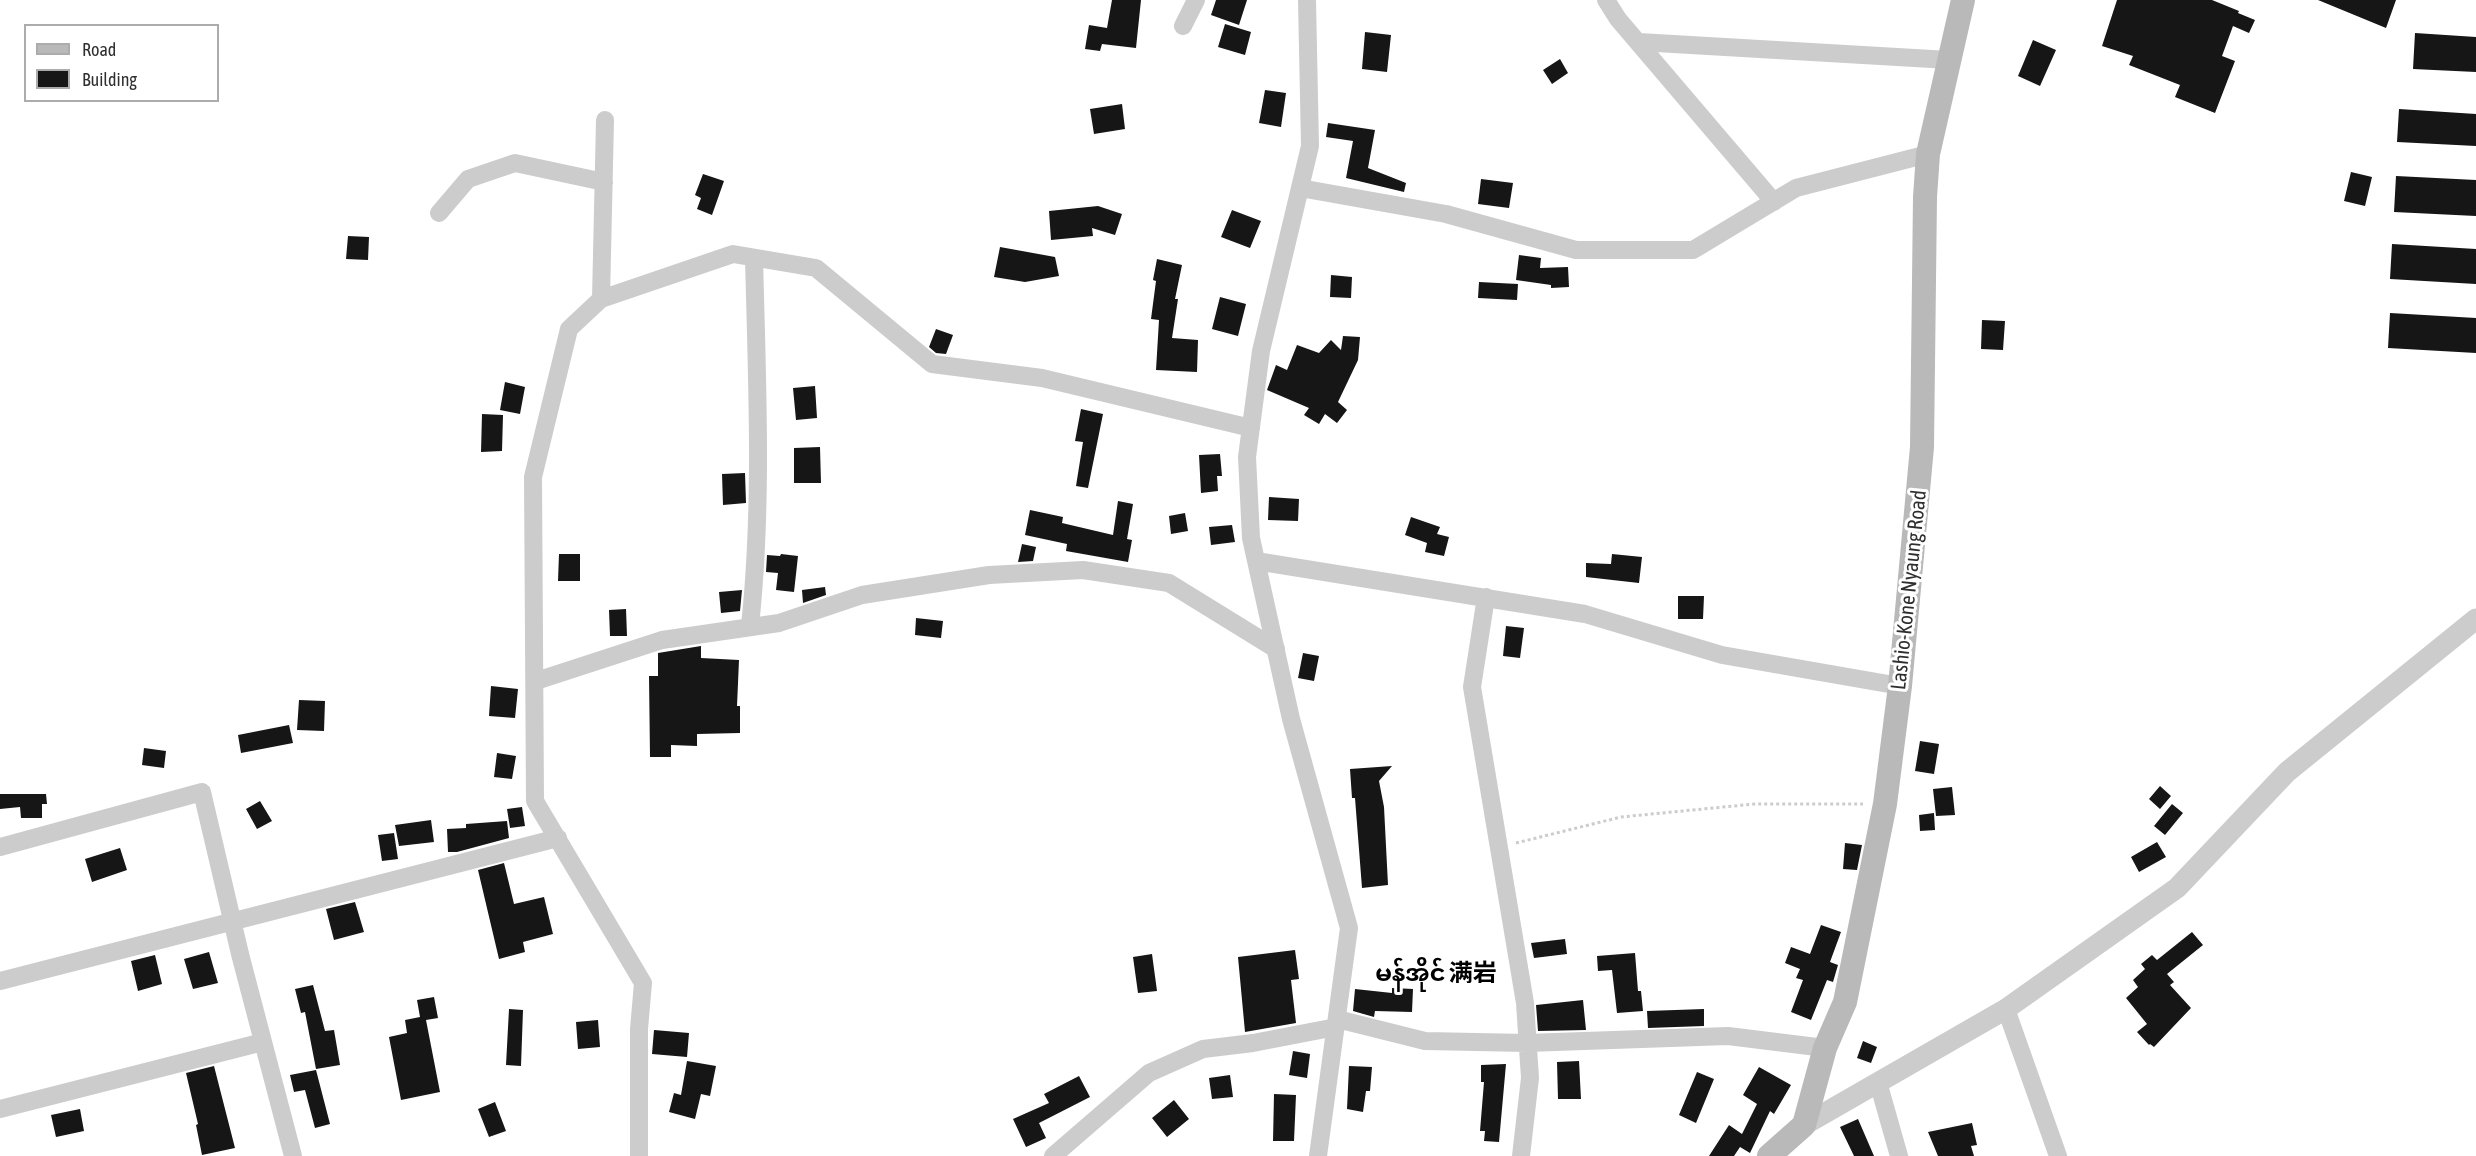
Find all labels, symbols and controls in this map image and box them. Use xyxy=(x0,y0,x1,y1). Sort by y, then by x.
legend xyxy=(24,24,219,102)
text: Road xyxy=(82,39,116,60)
text: Building xyxy=(82,69,137,90)
street label: Lashio-Kone Nyaung Road xyxy=(1886,489,1932,691)
district label: မန်အိုင် 满岩 xyxy=(1375,959,1497,987)

